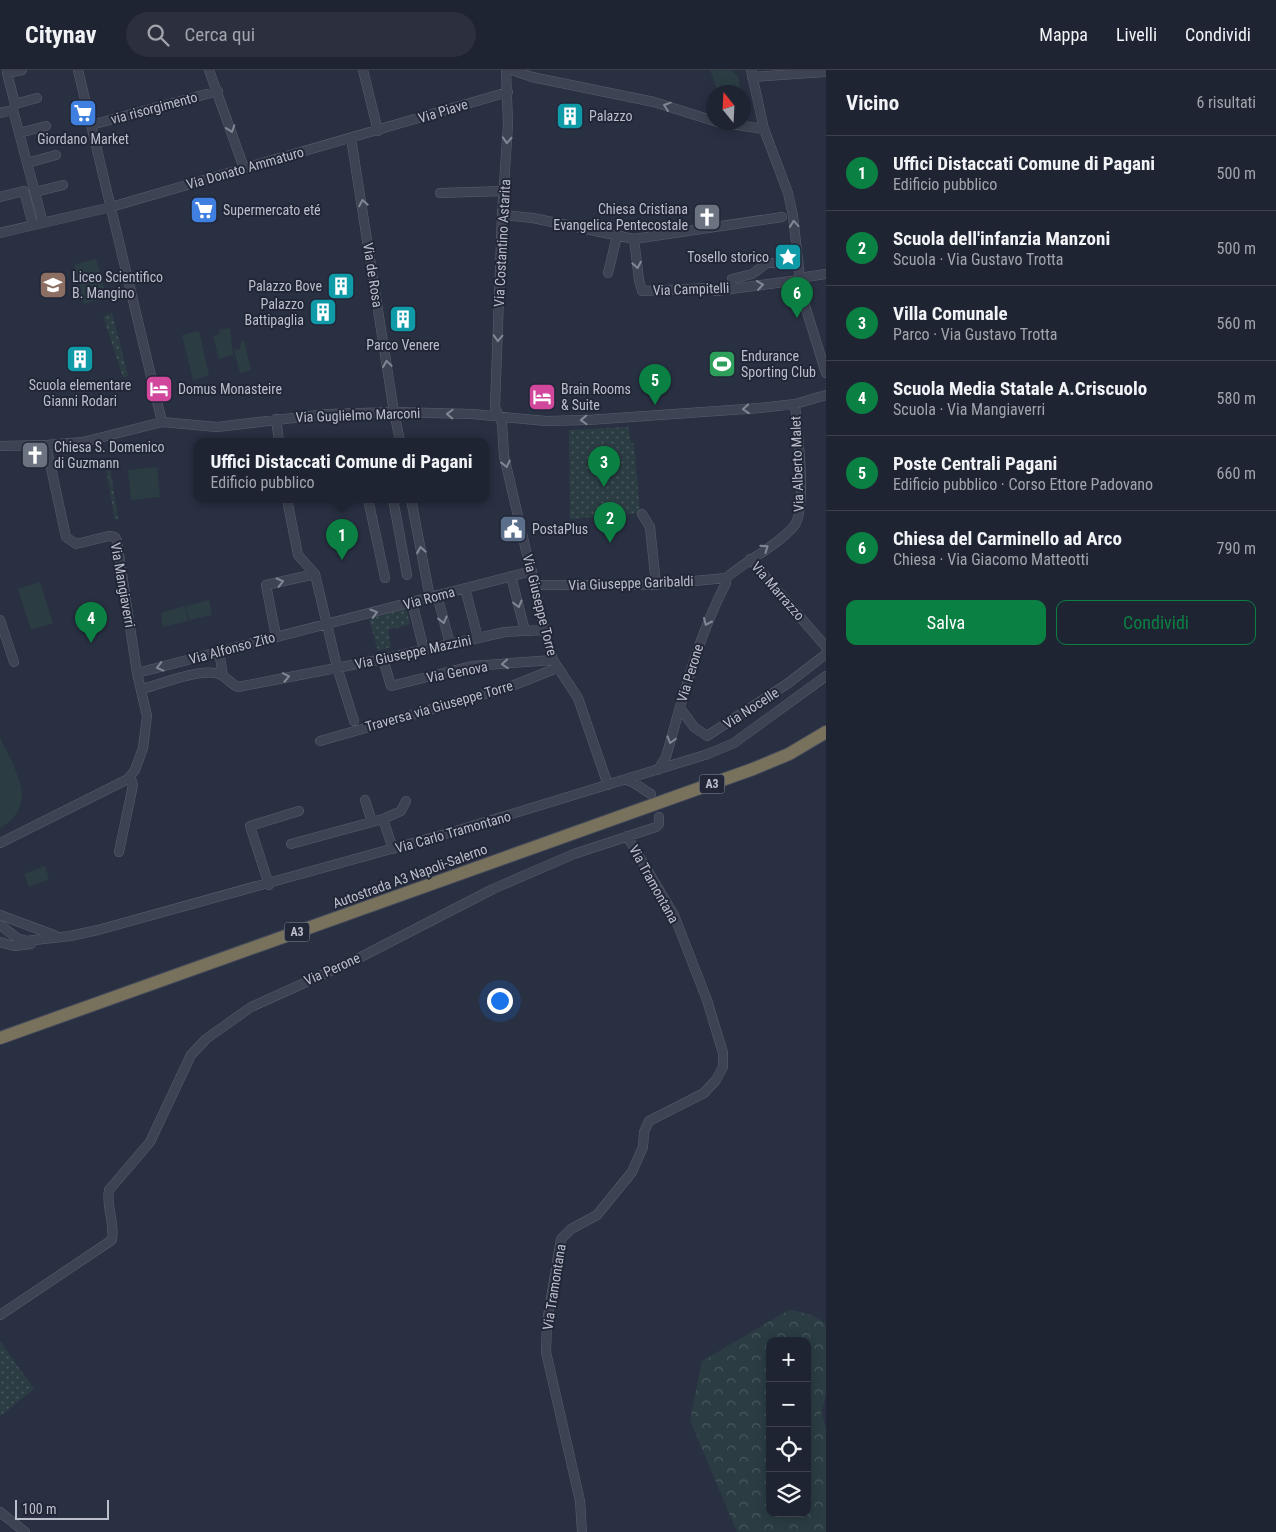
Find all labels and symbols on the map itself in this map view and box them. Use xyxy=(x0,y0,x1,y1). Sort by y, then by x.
north arrow xyxy=(706,85,751,130)
street label: via risorgimento xyxy=(109,89,199,127)
street label: Via Piave xyxy=(416,96,470,126)
supermarket icon: Giordano Market xyxy=(68,98,98,128)
building icon: Palazzo xyxy=(555,101,585,131)
one-way arrow xyxy=(663,102,672,112)
place label: Palazzo xyxy=(589,108,633,124)
one-way arrow xyxy=(225,124,235,133)
place label: Giordano Market xyxy=(37,131,129,147)
one-way arrow xyxy=(502,137,512,145)
street label: Via Donato Ammaturo xyxy=(184,144,306,192)
street label: Via Costantino Astarita xyxy=(491,179,513,307)
supermarket icon: Supermercato eté xyxy=(189,195,219,225)
one-way arrow xyxy=(358,199,368,207)
place label: Chiesa Cristiana Evangelica Pentecostale xyxy=(553,201,688,233)
place label: Supermercato eté xyxy=(223,202,321,218)
church icon: Chiesa Cristiana Evangelica Pentecostale xyxy=(692,202,722,232)
one-way arrow xyxy=(789,220,800,228)
street label: Via de Rosa xyxy=(360,242,386,308)
place icon: Tosello storico xyxy=(773,242,803,272)
place label: Tosello storico xyxy=(687,249,769,265)
one-way arrow xyxy=(632,261,642,270)
place label: Liceo Scientifico B. Mangino xyxy=(72,269,163,301)
school or university icon: Liceo Scientifico B. Mangino xyxy=(38,270,68,300)
building icon: Palazzo Bove xyxy=(326,271,356,301)
pin: 6 xyxy=(781,277,813,318)
place label: Palazzo Bove xyxy=(248,278,322,294)
street label: Via Campitelli xyxy=(652,280,730,298)
one-way arrow xyxy=(756,280,764,291)
place label: Palazzo Battipaglia xyxy=(245,296,304,328)
building icon: Palazzo Battipaglia xyxy=(308,297,338,327)
building icon: Parco Venere xyxy=(388,304,418,334)
one-way arrow xyxy=(493,334,503,342)
place label: Parco Venere xyxy=(366,337,440,353)
building icon: Scuola elementare Gianni Rodari xyxy=(65,344,95,374)
place label: Endurance Sporting Club xyxy=(741,348,816,380)
sports icon: Endurance Sporting Club xyxy=(707,349,737,379)
one-way arrow xyxy=(382,359,392,368)
pin: 5 xyxy=(639,364,671,405)
hotel icon: Domus Monasteire xyxy=(144,374,174,404)
place label: Scuola elementare Gianni Rodari xyxy=(29,377,132,409)
place label: Domus Monasteire xyxy=(178,381,282,397)
place label: Brain Rooms & Suite xyxy=(561,381,631,413)
hotel icon: Brain Rooms & Suite xyxy=(527,382,557,412)
one-way arrow xyxy=(742,404,750,415)
street label: Via Guglielmo Marconi xyxy=(295,405,421,425)
one-way arrow xyxy=(445,408,453,419)
one-way arrow xyxy=(580,415,588,426)
street label: Via Alberto Malet xyxy=(787,416,807,512)
place label: Chiesa S. Domenico di Guzmann xyxy=(54,439,165,471)
church icon: Chiesa S. Domenico di Guzmann xyxy=(20,440,50,470)
pin: 3 xyxy=(588,446,620,487)
one-way arrow xyxy=(500,459,511,468)
pin: 2 xyxy=(594,502,626,543)
public building icon: PostaPlus xyxy=(498,514,528,544)
pin: 1 xyxy=(326,519,358,560)
place label: PostaPlus xyxy=(532,521,588,537)
street label: Via Mangiaverri xyxy=(108,541,138,629)
one-way arrow xyxy=(416,545,426,554)
one-way arrow xyxy=(759,545,769,554)
street label: Via Giuseppe Torre xyxy=(520,553,560,658)
street label: Via Marrazzo xyxy=(748,558,808,624)
street label: Via Giuseppe Garibaldi xyxy=(568,573,694,593)
one-way arrow xyxy=(276,577,284,587)
street label: Via Roma xyxy=(401,583,457,613)
one-way arrow xyxy=(512,599,522,607)
pin: 4 xyxy=(75,602,107,643)
one-way arrow xyxy=(369,608,378,619)
one-way arrow xyxy=(438,615,448,623)
one-way arrow xyxy=(703,617,714,626)
street label: Via Alfonso Zito xyxy=(187,629,277,667)
street label: Via Giuseppe Mazzini xyxy=(353,632,473,672)
street label: Via Perone xyxy=(674,642,707,704)
street label: Via Genova xyxy=(425,658,489,686)
one-way arrow xyxy=(500,658,508,669)
one-way arrow xyxy=(157,661,165,671)
one-way arrow xyxy=(281,672,290,683)
street label: Traversa via Giuseppe Torre xyxy=(363,677,515,735)
street label: Via Nocelle xyxy=(720,684,782,732)
one-way arrow xyxy=(666,735,676,744)
road number: A3 xyxy=(700,774,724,794)
street label: Via Carlo Tramontano xyxy=(393,808,513,856)
street label: Autostrada A3 Napoli-Salerno xyxy=(331,841,489,911)
street label: Via Tramontana xyxy=(626,842,682,926)
road number: A3 xyxy=(284,922,310,942)
street label: Via Perone xyxy=(301,949,363,988)
your location xyxy=(487,988,513,1014)
street label: Via Tramontana xyxy=(539,1243,569,1331)
scale bar xyxy=(15,1497,109,1520)

